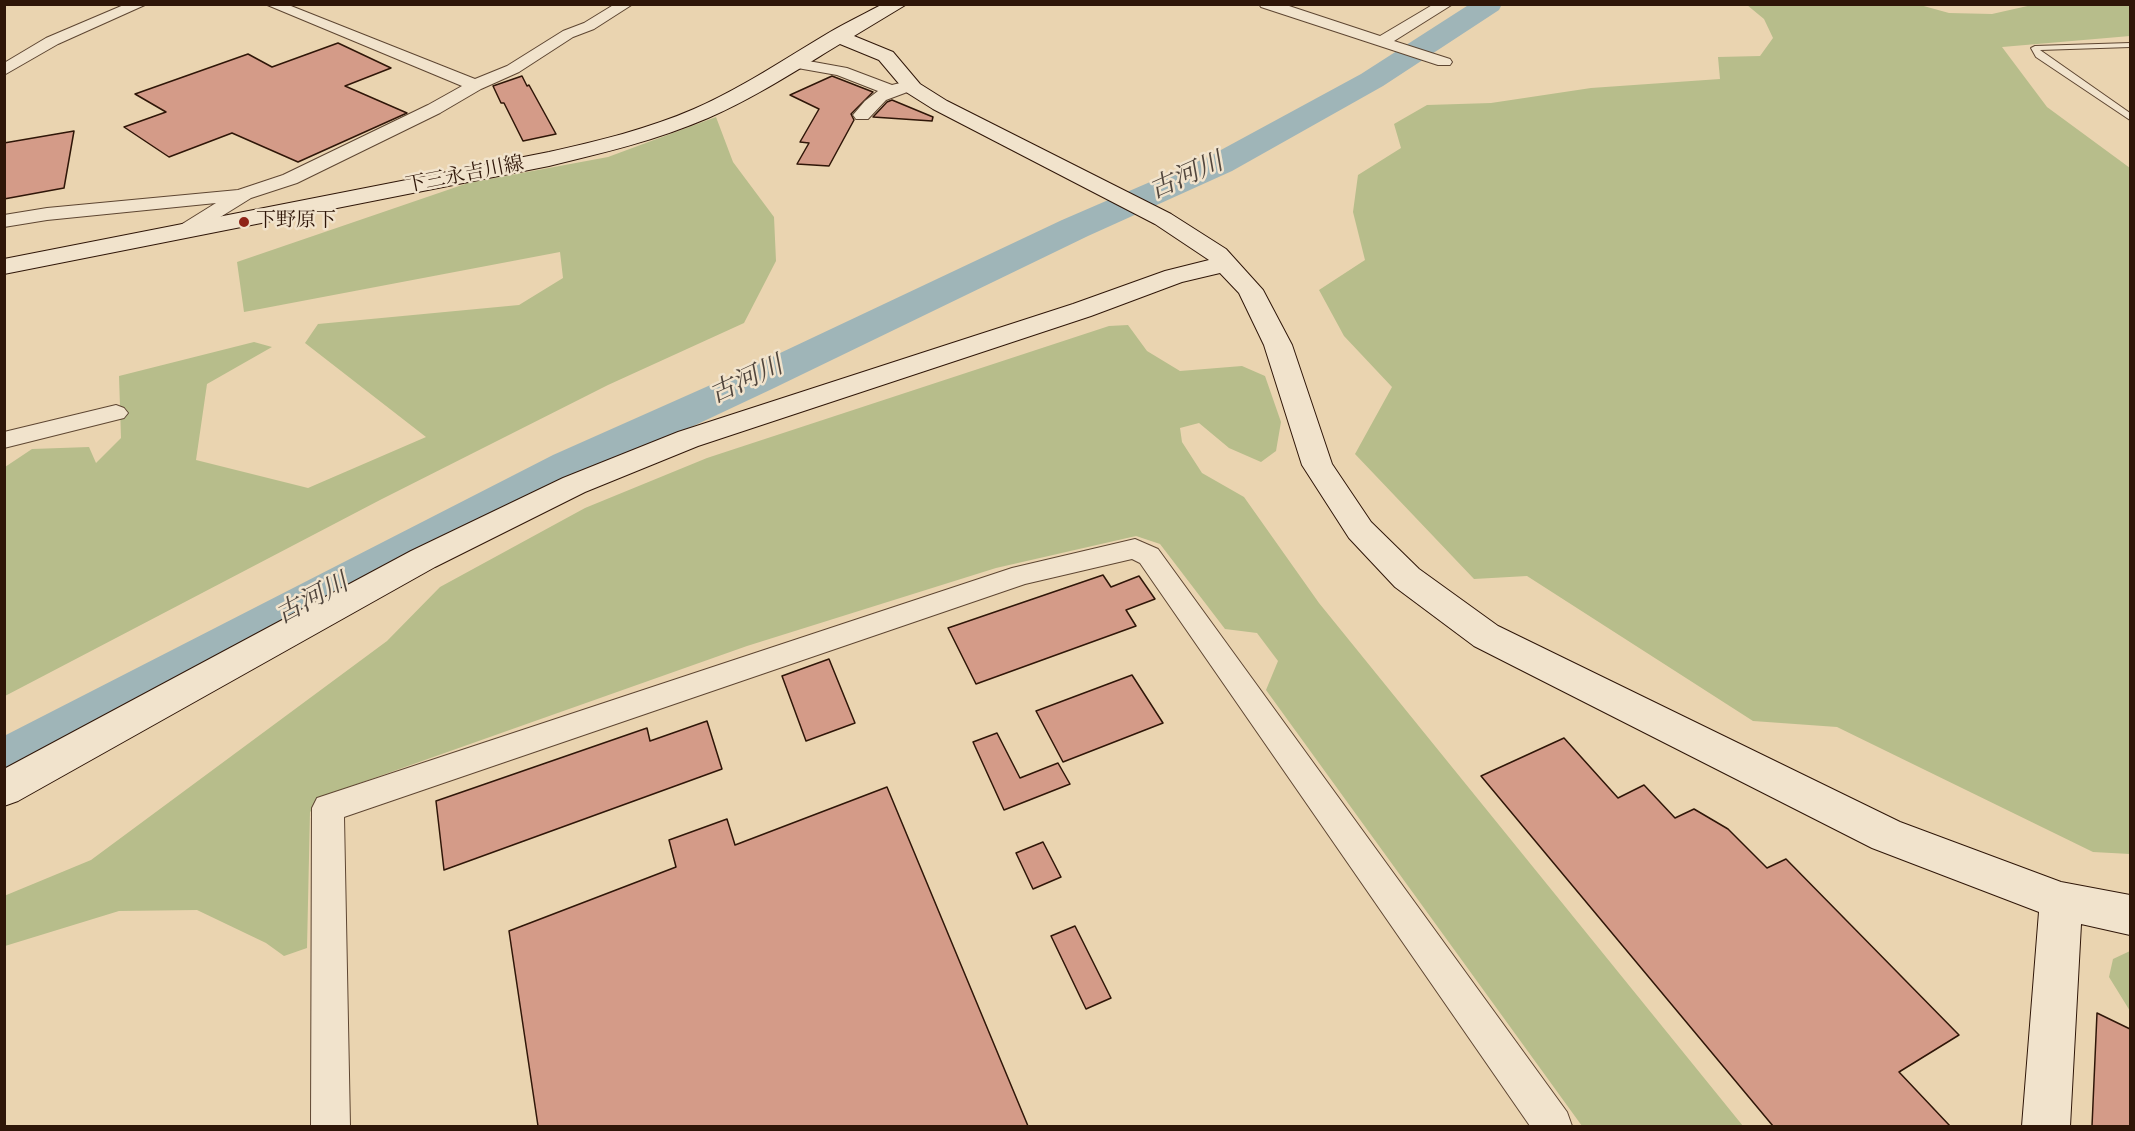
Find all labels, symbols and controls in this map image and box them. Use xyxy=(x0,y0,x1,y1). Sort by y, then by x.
water label: 古河川 xyxy=(1145,148,1229,208)
street label: 下三永吉川線 xyxy=(404,153,526,199)
place label: 下野原下 xyxy=(256,210,336,234)
marker: 下野原下 xyxy=(237,215,251,229)
water label: 古河川 xyxy=(705,351,789,413)
water label: 古河川 xyxy=(271,569,355,633)

